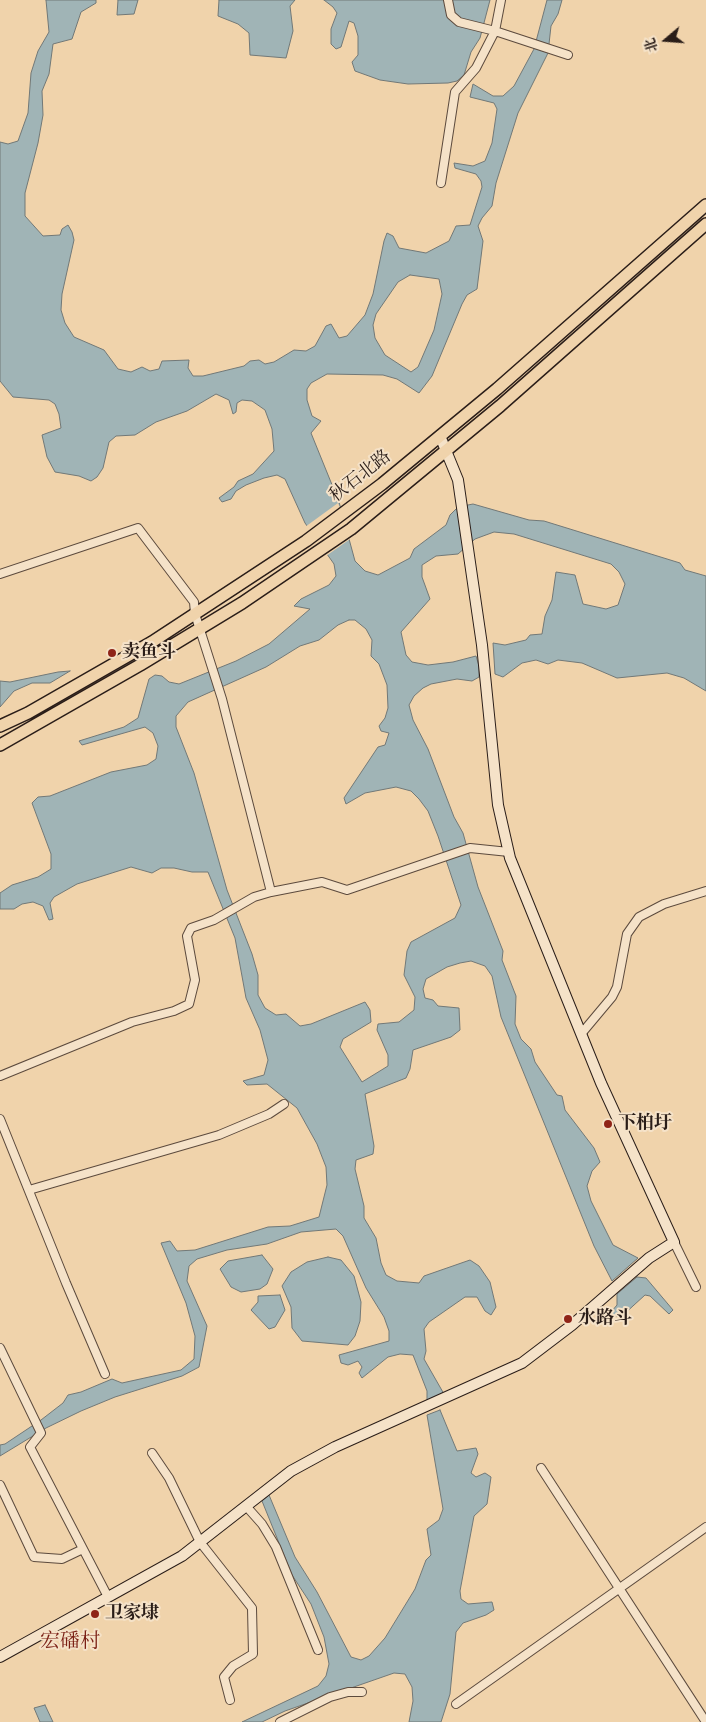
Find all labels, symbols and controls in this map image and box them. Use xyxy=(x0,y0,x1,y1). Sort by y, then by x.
north arrow xyxy=(641,15,691,65)
text: 北 xyxy=(641,36,662,54)
street label: 秋石北路 xyxy=(326,446,396,508)
place label: 卖鱼斗 xyxy=(122,642,176,664)
marker: 卖鱼斗 xyxy=(106,647,118,659)
place label: 下柏圩 xyxy=(618,1113,672,1135)
marker: 下柏圩 xyxy=(602,1118,614,1130)
place label: 水路斗 xyxy=(578,1308,632,1330)
marker: 水路斗 xyxy=(562,1313,574,1325)
place label: 卫家埭 xyxy=(105,1603,159,1625)
marker: 卫家埭 xyxy=(89,1608,101,1620)
district label: 宏磻村 xyxy=(40,1631,100,1655)

